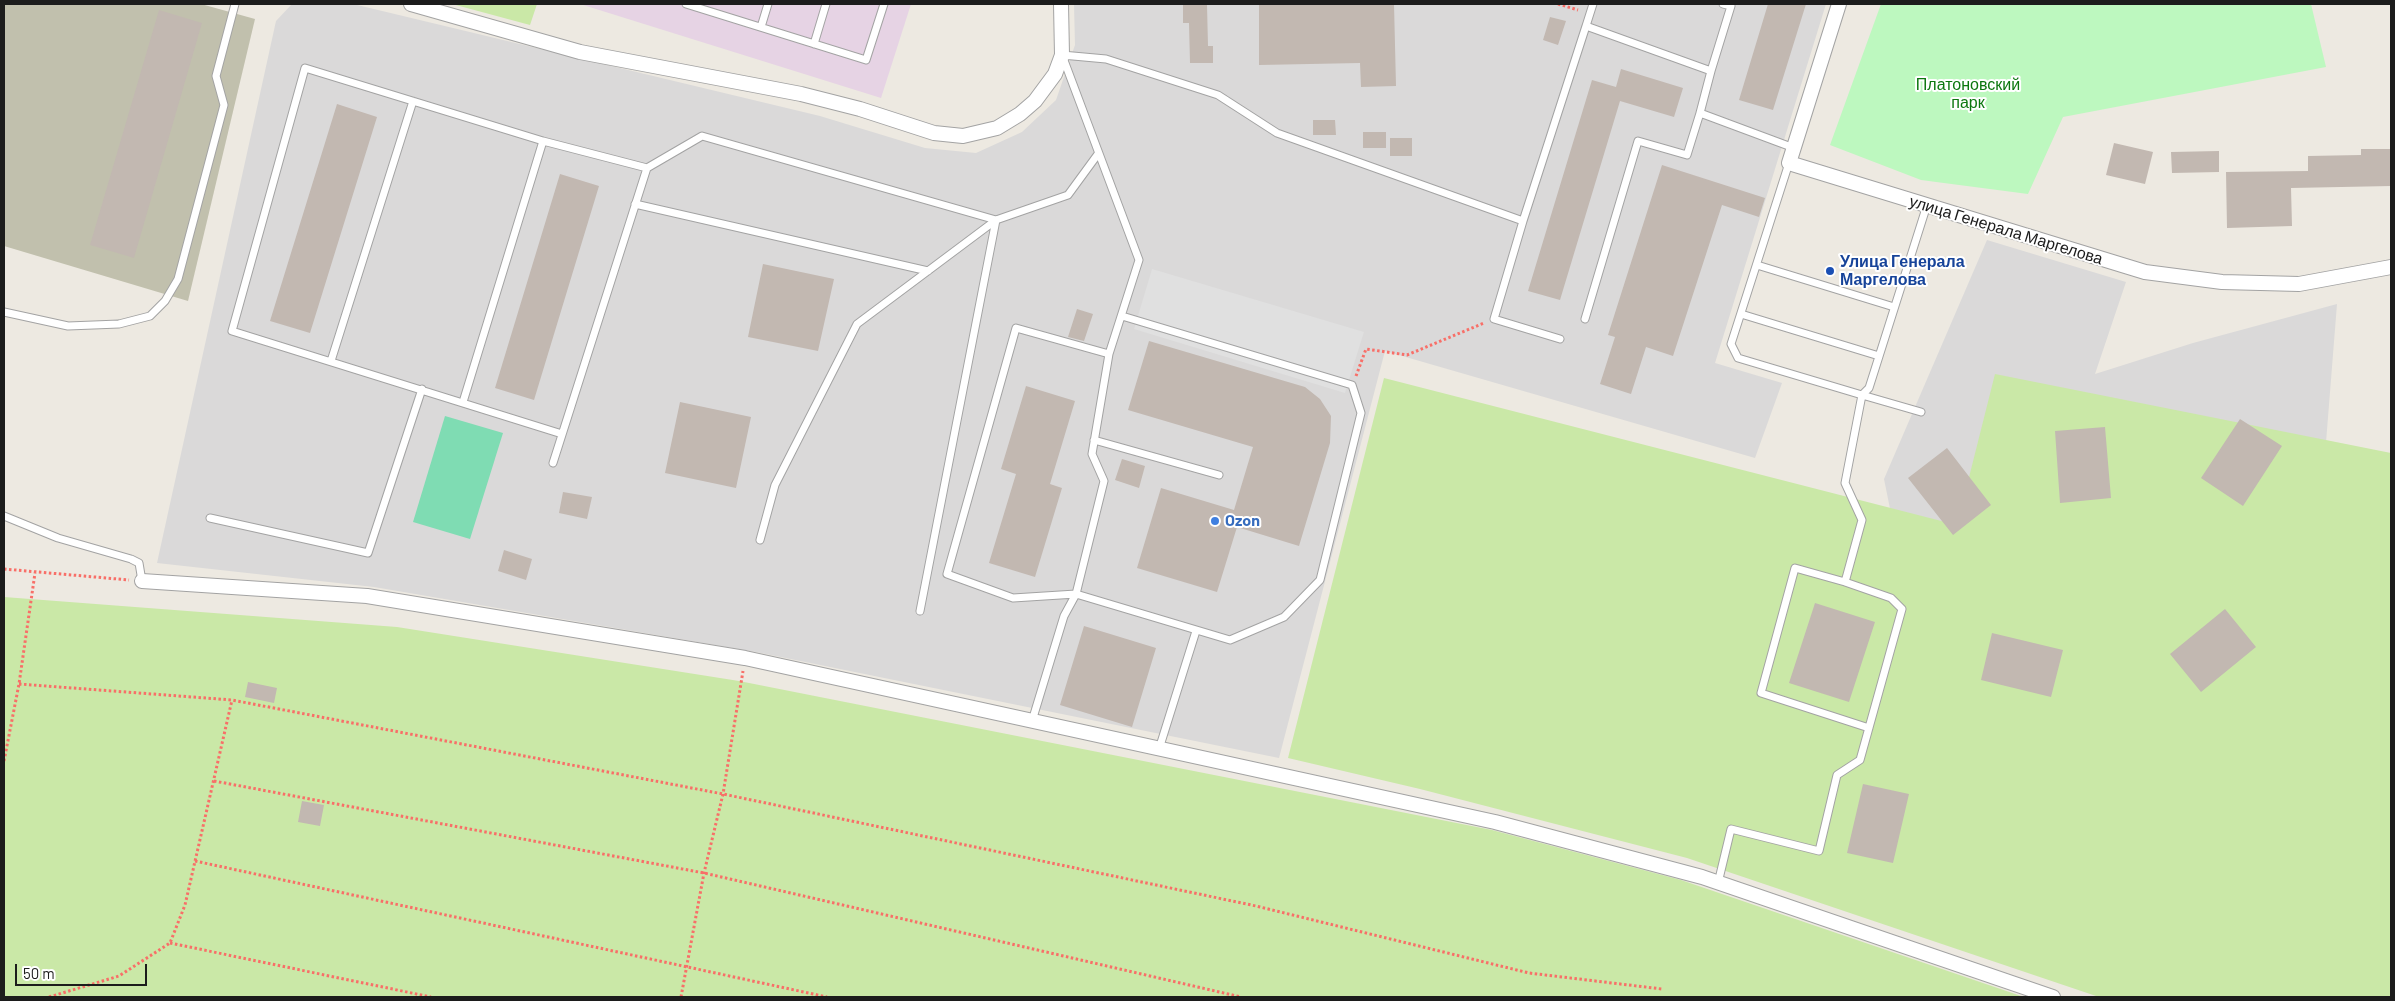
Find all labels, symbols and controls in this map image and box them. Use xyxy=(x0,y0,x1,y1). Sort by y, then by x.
park label: Платоновский парк xyxy=(1916,75,2020,113)
street label: улица Генерала Маргелова xyxy=(1907,191,2105,269)
place label: Улица Генерала Маргелова xyxy=(1840,252,1965,290)
marker: Улица Генерала Маргелова xyxy=(1824,265,1836,277)
place label: Ozon xyxy=(1225,511,1260,531)
marker: Ozon xyxy=(1209,515,1221,527)
scale bar xyxy=(18,954,150,986)
text: 50 m xyxy=(23,964,55,982)

